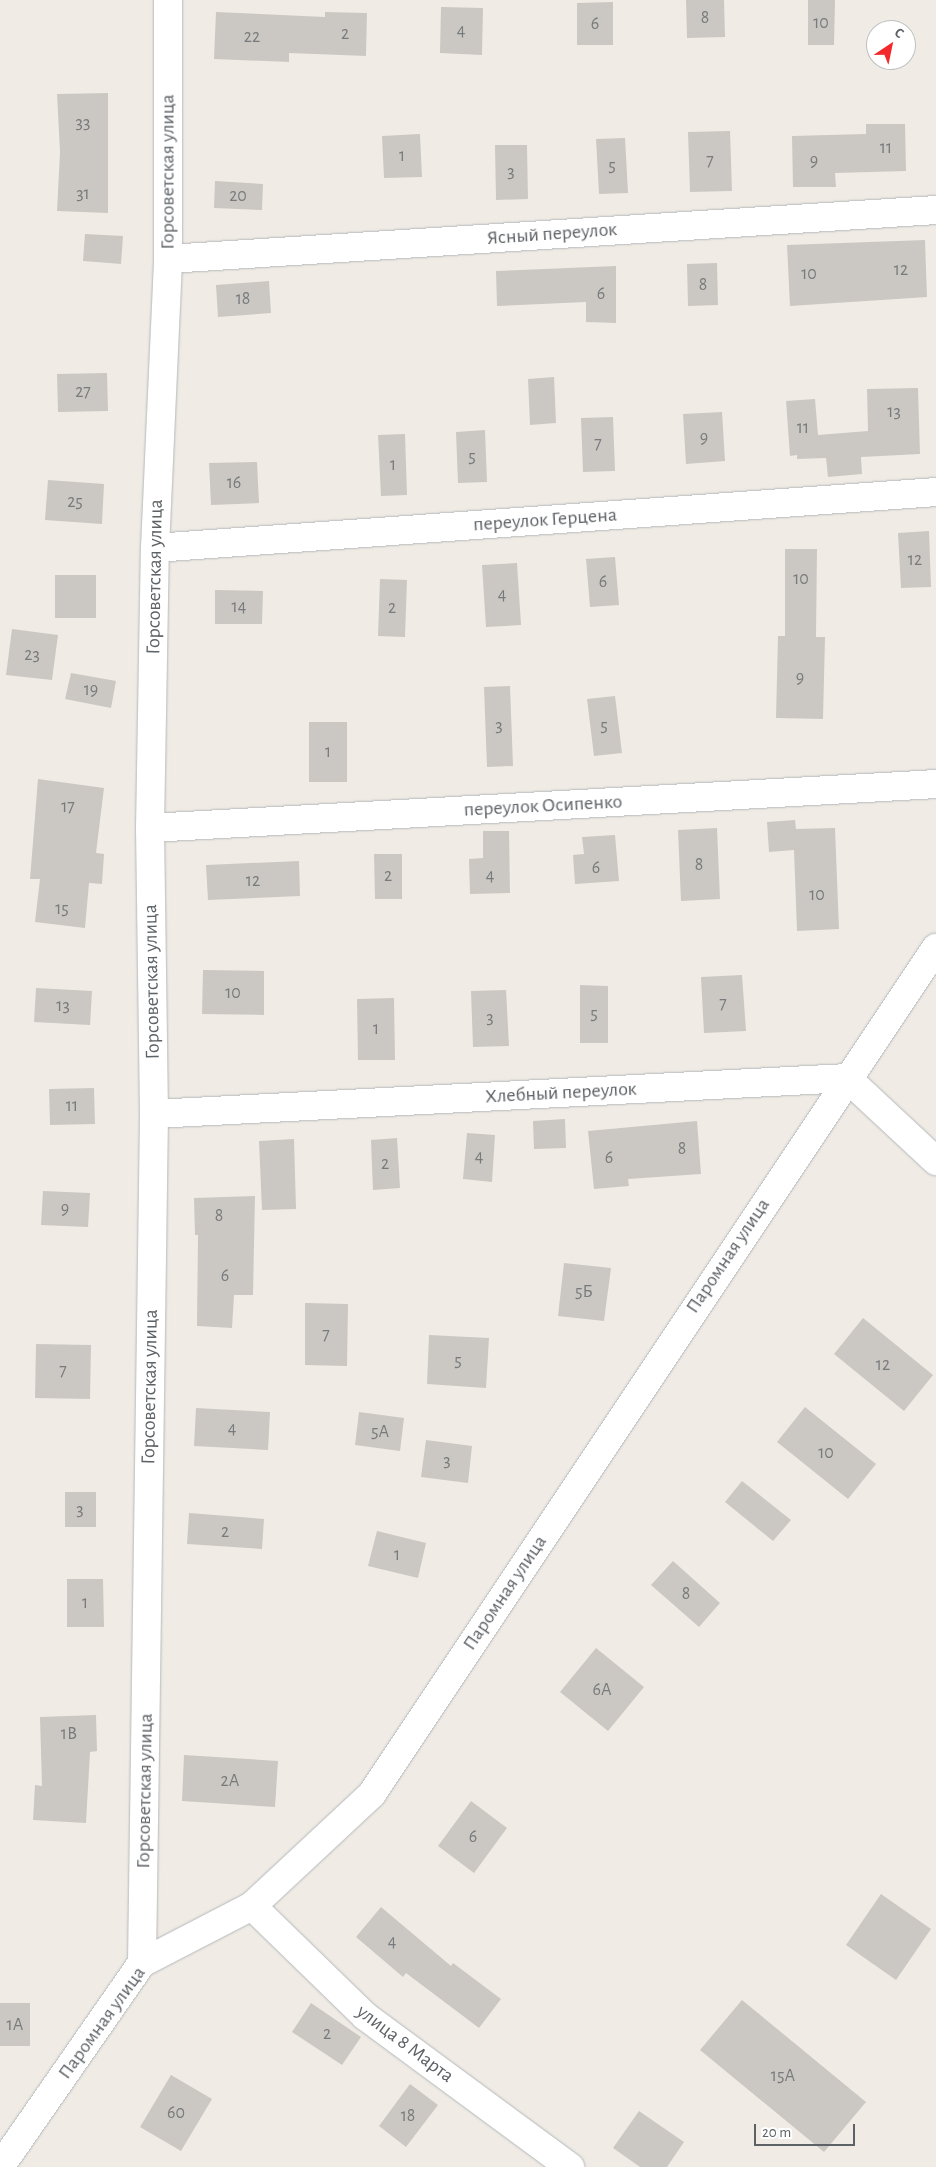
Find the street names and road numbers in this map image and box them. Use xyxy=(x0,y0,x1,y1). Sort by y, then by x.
street label: Горсоветская улица xyxy=(156,94,180,250)
street label: Ясный переулок xyxy=(486,217,618,251)
street label: Горсоветская улица xyxy=(142,499,168,655)
street label: переулок Герцена xyxy=(472,503,618,537)
street label: переулок Осипенко xyxy=(463,790,623,822)
street label: Горсоветская улица xyxy=(139,904,165,1060)
street label: Хлебный переулок xyxy=(485,1077,637,1109)
street label: Паромная улица xyxy=(681,1194,775,1318)
street label: Горсоветская улица xyxy=(137,1309,163,1465)
street label: Паромная улица xyxy=(458,1531,552,1655)
street label: Горсоветская улица xyxy=(132,1713,158,1869)
street label: Паромная улица xyxy=(53,1962,151,2084)
street label: улица 8 Марта xyxy=(352,2000,458,2088)

